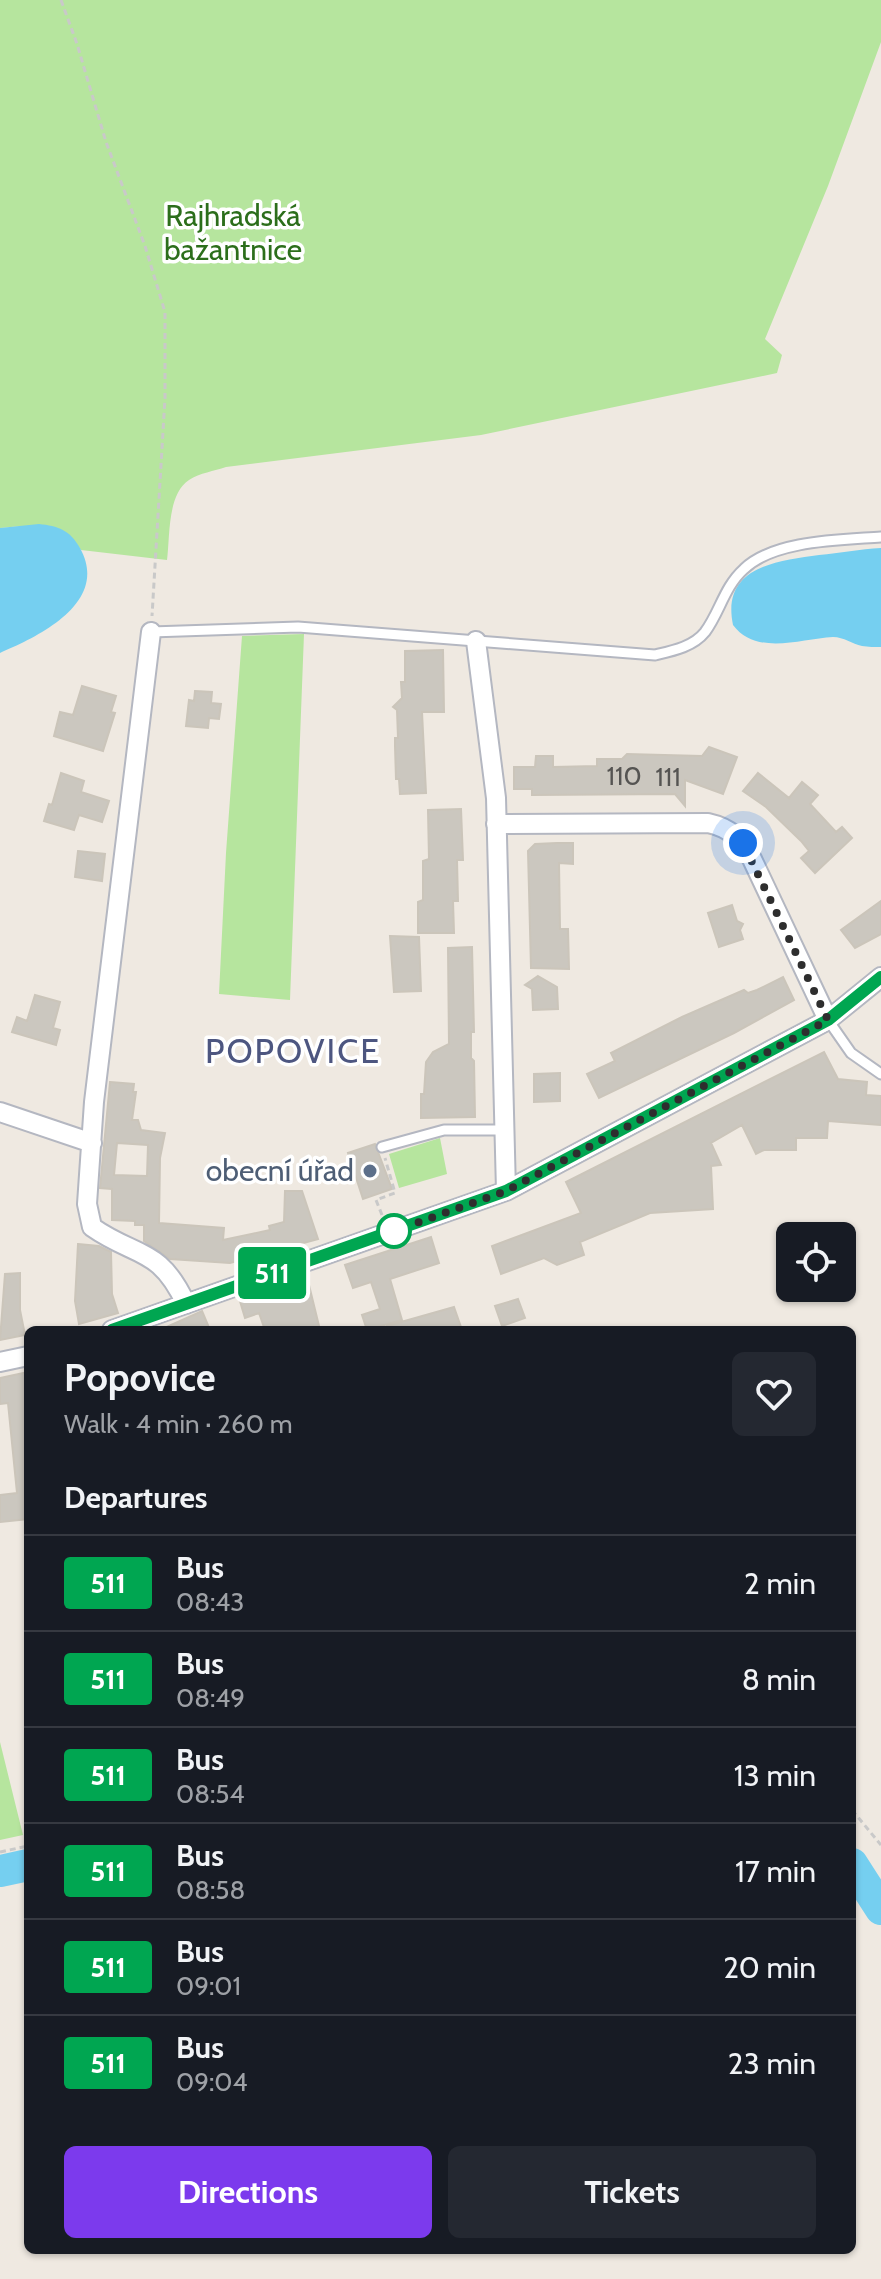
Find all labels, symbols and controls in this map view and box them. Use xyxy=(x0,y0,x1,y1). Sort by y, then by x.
park label: Rajhradská bažantnice xyxy=(164,197,302,268)
house number: 110 xyxy=(606,760,642,792)
house number: 111 xyxy=(655,761,681,793)
your location xyxy=(723,823,763,863)
district label: POPOVICE xyxy=(205,1030,381,1072)
place label: obecní úřad xyxy=(206,1152,354,1189)
marker: obecní úřad xyxy=(361,1162,379,1180)
unlabelled marker xyxy=(377,1214,411,1248)
map controls xyxy=(776,1222,856,1302)
button: locate xyxy=(776,1222,856,1302)
line badge: 511 xyxy=(226,1247,318,1299)
text: 511 xyxy=(254,1256,290,1290)
button: heart xyxy=(732,1352,816,1436)
text: Popovice xyxy=(64,1354,216,1401)
text: Walk · 4 min · 260 m xyxy=(64,1408,293,1440)
text: Departures xyxy=(64,1479,208,1516)
text: Bus xyxy=(176,1549,224,1586)
text: 2 min xyxy=(744,1565,816,1602)
text: 511 xyxy=(90,1566,126,1600)
text: 08:43 xyxy=(176,1586,244,1618)
text: Bus xyxy=(176,1645,224,1682)
text: 8 min xyxy=(742,1661,816,1698)
text: 511 xyxy=(90,1662,126,1696)
text: 08:49 xyxy=(176,1682,245,1714)
text: Bus xyxy=(176,1741,224,1778)
text: 13 min xyxy=(734,1757,816,1794)
text: 511 xyxy=(90,1758,126,1792)
text: 08:54 xyxy=(176,1778,244,1810)
text: Bus xyxy=(176,1837,224,1874)
text: 17 min xyxy=(735,1853,816,1890)
text: 511 xyxy=(90,1854,126,1888)
text: 08:58 xyxy=(176,1874,245,1906)
text: Bus xyxy=(176,1933,224,1970)
text: 20 min xyxy=(723,1949,816,1986)
text: 511 xyxy=(90,1950,126,1984)
text: 09:01 xyxy=(176,1970,241,2002)
text: Bus xyxy=(176,2029,224,2066)
text: 23 min xyxy=(728,2045,816,2082)
text: 511 xyxy=(90,2046,126,2080)
text: 09:04 xyxy=(176,2066,248,2098)
button: Directions xyxy=(64,2146,432,2238)
button: Tickets xyxy=(448,2146,816,2238)

